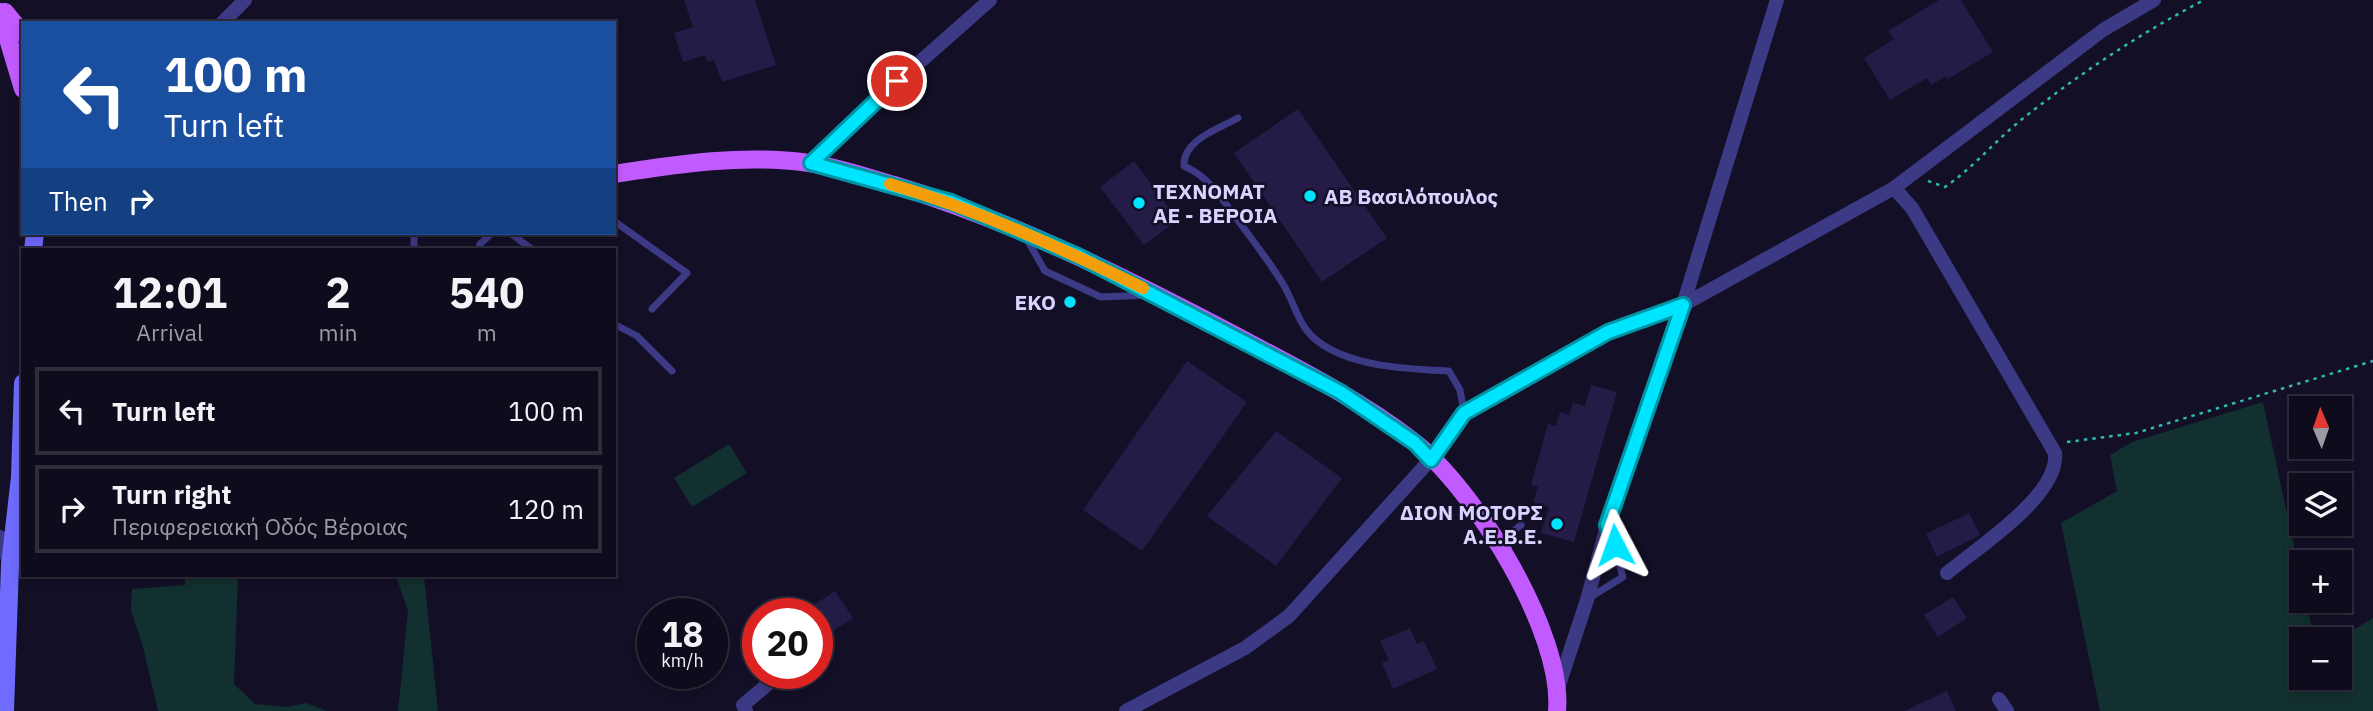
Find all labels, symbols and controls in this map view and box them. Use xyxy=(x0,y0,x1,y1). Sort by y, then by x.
text: 100 m xyxy=(164,42,308,105)
icon: left xyxy=(49,49,140,140)
pin xyxy=(867,51,927,111)
icon: arrive xyxy=(878,62,916,100)
text: Turn left xyxy=(164,104,284,146)
place label: ΤΕΧΝΟΜΑΤ ΑΕ - ΒΕΡΟΙΑ xyxy=(1153,177,1278,229)
icon: right xyxy=(122,182,160,220)
place label: ΑΒ Βασιλόπουλος xyxy=(1324,182,1499,210)
text: Then xyxy=(49,184,108,218)
marker: ΑΒ Βασιλόπουλος xyxy=(1302,188,1318,204)
marker: ΤΕΧΝΟΜΑΤ ΑΕ - ΒΕΡΟΙΑ xyxy=(1131,195,1147,211)
text: 12:01 xyxy=(112,265,227,320)
text: 2 xyxy=(325,265,351,320)
text: 540 xyxy=(449,265,525,320)
place label: EKO xyxy=(1014,288,1056,316)
marker: EKO xyxy=(1062,294,1078,310)
text: Arrival xyxy=(136,317,203,347)
text: min xyxy=(319,317,357,347)
text: m xyxy=(477,317,497,347)
icon: left xyxy=(53,392,91,430)
text: Turn left xyxy=(112,394,215,428)
text: 100 m xyxy=(508,394,584,428)
north arrow xyxy=(2289,396,2352,458)
map controls xyxy=(2289,396,2352,690)
button: layers xyxy=(2289,473,2352,536)
text: Turn right xyxy=(112,477,231,511)
icon: right xyxy=(53,490,91,528)
text: 120 m xyxy=(508,492,584,526)
place label: ΔΙΟΝ ΜΟΤΟΡΣ Α.Ε.Β.Ε. xyxy=(1400,498,1543,550)
position arrow xyxy=(1578,508,1652,582)
text: Περιφερειακή Οδός Βέροιας xyxy=(112,511,408,541)
marker: ΔΙΟΝ ΜΟΤΟΡΣ Α.Ε.Β.Ε. xyxy=(1549,516,1565,532)
button: + xyxy=(2289,550,2352,613)
speed limit sign: 20 xyxy=(742,598,833,689)
text: 18 xyxy=(661,611,704,657)
button: − xyxy=(2289,627,2352,690)
text: km/h xyxy=(661,649,704,672)

